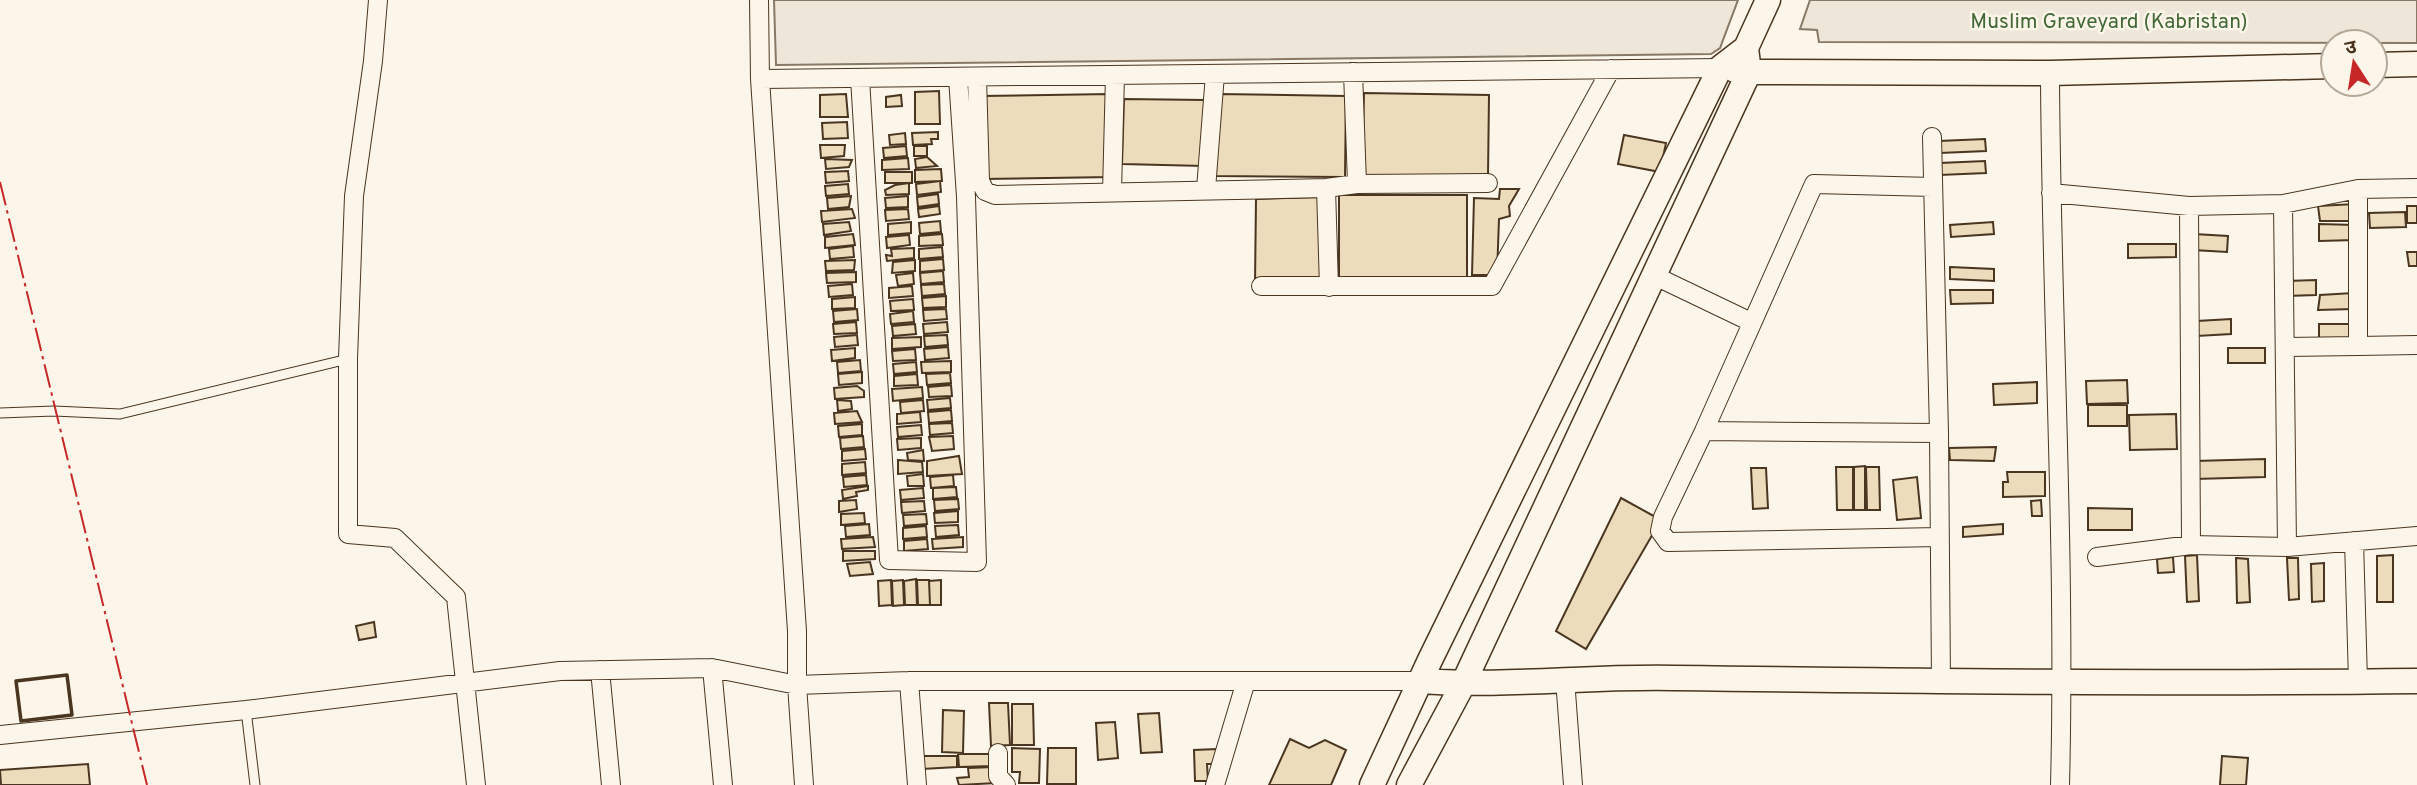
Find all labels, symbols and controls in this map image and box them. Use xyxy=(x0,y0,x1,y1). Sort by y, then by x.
park label: Muslim Graveyard (Kabristan) xyxy=(1970,9,2248,36)
north arrow xyxy=(2319,28,2389,98)
text: उ xyxy=(2343,35,2360,61)

